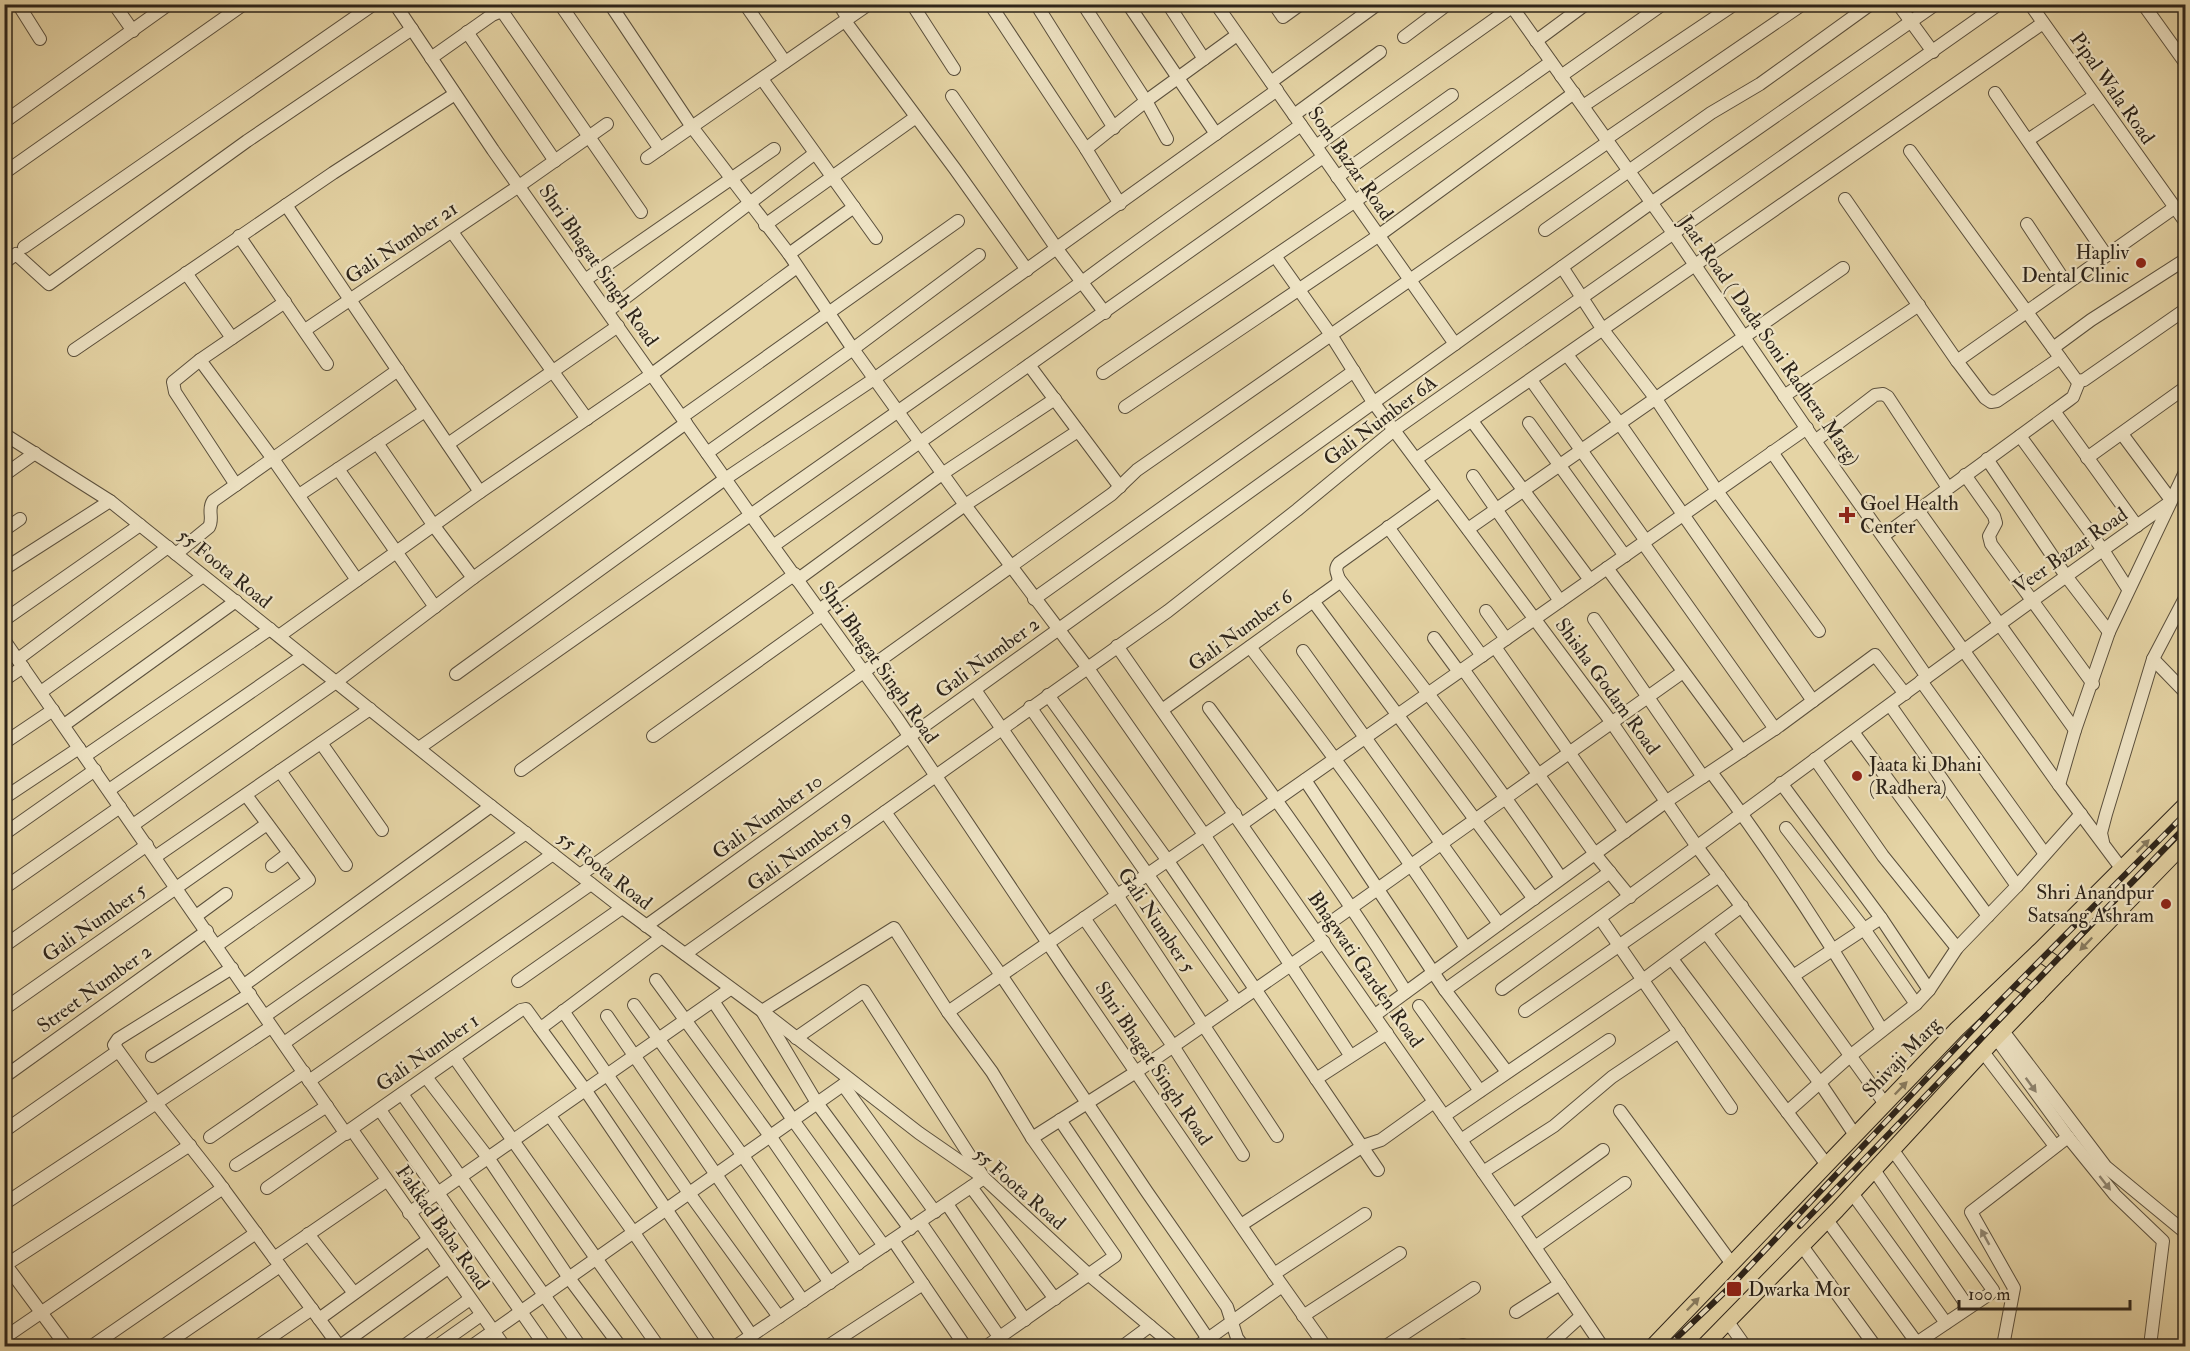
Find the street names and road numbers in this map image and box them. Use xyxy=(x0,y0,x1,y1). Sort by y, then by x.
street label: Pipal Wala Road xyxy=(2064,28,2160,150)
street label: Som Bazar Road xyxy=(1302,102,1399,225)
street label: Shri Bhagat Singh Road xyxy=(533,179,664,351)
street label: Gali Number 21 xyxy=(340,196,462,289)
street label: Jaat Road ( Dada Soni Radhera Marg) xyxy=(1673,210,1866,470)
street label: Gali Number 6A xyxy=(1319,369,1442,471)
street label: Veer Bazar Road xyxy=(2008,502,2132,599)
street label: 55 Foota Road xyxy=(173,523,277,614)
street label: Shri Bhagat Singh Road xyxy=(813,576,944,748)
street label: Gali Number 6 xyxy=(1183,584,1298,677)
street label: Gali Number 2 xyxy=(930,611,1044,704)
street label: Shisha Godam Road xyxy=(1550,613,1666,760)
street label: Gali Number 10 xyxy=(707,768,827,865)
street label: Gali Number 9 xyxy=(742,804,856,897)
street label: 55 Foota Road xyxy=(552,826,657,915)
street label: Gali Number 5 xyxy=(1112,863,1201,978)
street label: Gali Number 5 xyxy=(37,877,151,967)
street label: Bhagwati Garden Road xyxy=(1302,886,1429,1052)
street label: Street Number 2 xyxy=(32,938,156,1038)
street label: Shri Bhagat Singh Road xyxy=(1090,977,1218,1150)
street label: Gali Number 1 xyxy=(371,1008,484,1097)
street label: Shivaji Marg xyxy=(1857,1011,1947,1103)
street label: 55 Foota Road xyxy=(969,1142,1071,1235)
street label: Fakkad Baba Road xyxy=(390,1160,495,1295)

